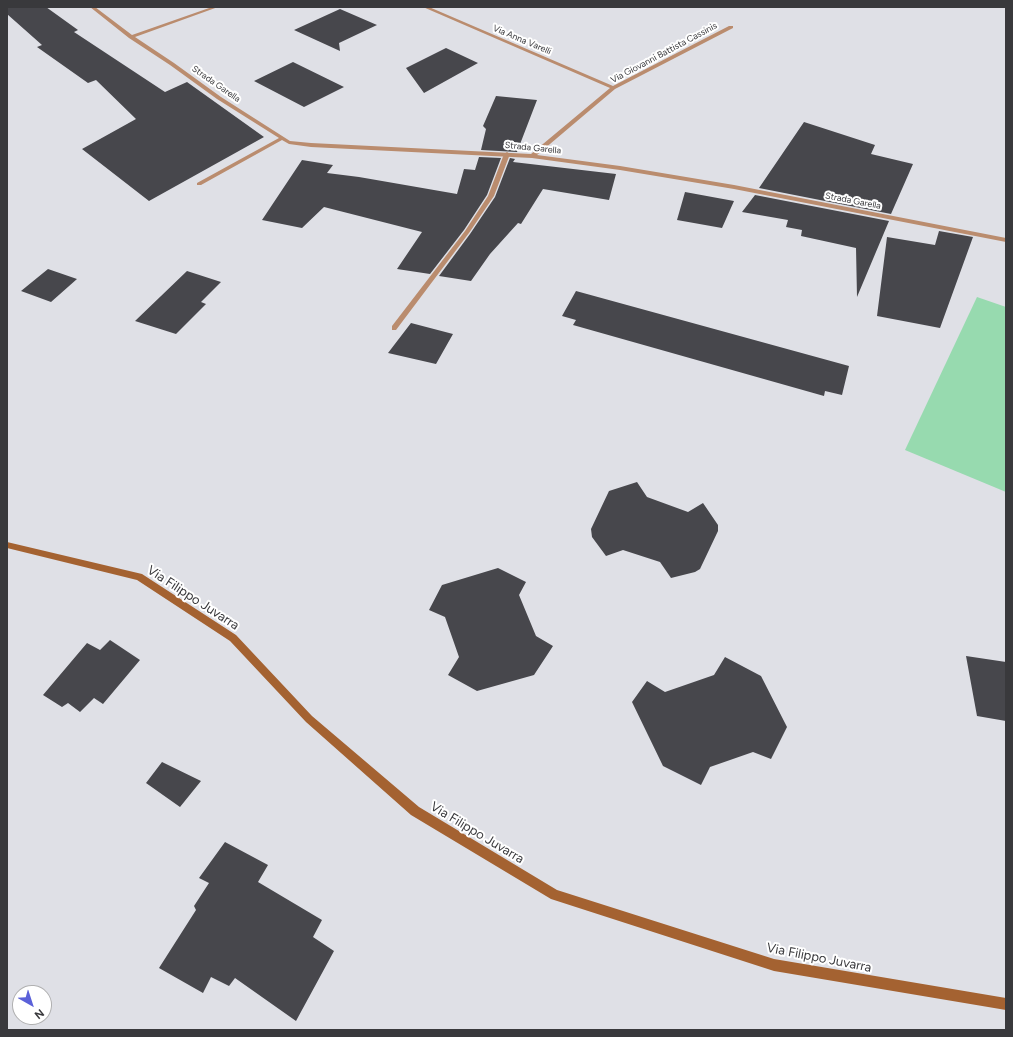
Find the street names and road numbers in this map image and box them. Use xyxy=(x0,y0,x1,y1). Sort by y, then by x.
street label: Via Giovanni Battista Cassinis xyxy=(609,20,719,86)
street label: Via Anna Varelli xyxy=(491,23,553,57)
street label: Strada Garella xyxy=(190,63,242,105)
street label: Strada Garella xyxy=(504,140,562,156)
street label: Strada Garella xyxy=(824,190,882,212)
street label: Via Filippo Juvarra xyxy=(144,562,242,634)
street label: Via Filippo Juvarra xyxy=(427,799,527,867)
street label: Via Filippo Juvarra xyxy=(765,940,873,976)

